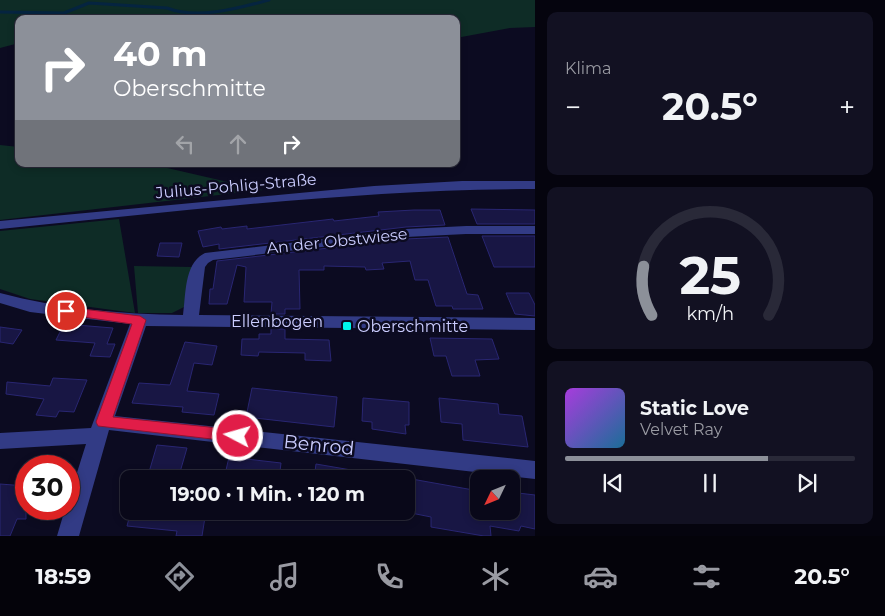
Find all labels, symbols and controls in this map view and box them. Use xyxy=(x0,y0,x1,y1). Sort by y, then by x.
text: 40 m xyxy=(113,32,208,75)
icon: right xyxy=(30,35,95,100)
text: Klima xyxy=(565,59,611,78)
text: Oberschmitte xyxy=(113,75,266,102)
text: 20.5° xyxy=(662,83,758,130)
text: − xyxy=(565,90,581,124)
text: + xyxy=(839,90,855,124)
icon: left xyxy=(171,130,199,158)
icon: ahead xyxy=(224,130,252,158)
icon: right xyxy=(277,130,305,158)
street label: Julius-Pohlig-Straße xyxy=(154,169,317,203)
street label: An der Obstwiese xyxy=(266,224,408,258)
text: 25 xyxy=(679,244,741,307)
pin xyxy=(45,290,87,332)
icon: arrive xyxy=(52,297,80,325)
text: km/h xyxy=(686,303,734,324)
street label: Ellenbogen xyxy=(231,312,323,331)
place label: Oberschmitte xyxy=(357,317,468,336)
marker: Oberschmitte xyxy=(341,320,353,332)
text: Static Love xyxy=(640,397,749,420)
position arrow xyxy=(211,409,263,461)
text: Velvet Ray xyxy=(640,420,722,439)
street label: Benrod xyxy=(283,430,355,460)
speed limit sign: 30 xyxy=(15,455,80,520)
icon: previous xyxy=(599,469,627,497)
icon: pause xyxy=(696,469,724,497)
icon: next xyxy=(793,469,821,497)
north arrow xyxy=(470,470,520,520)
map controls xyxy=(470,470,520,520)
text: 19:00 · 1 Min. · 120 m xyxy=(170,483,365,506)
icon: directions xyxy=(162,559,197,594)
icon: music xyxy=(267,559,302,594)
icon: phone xyxy=(372,559,407,594)
icon: climate xyxy=(478,559,513,594)
icon: car xyxy=(583,559,618,594)
icon: filters xyxy=(689,559,724,594)
text: 18:59 xyxy=(35,563,91,590)
text: 20.5° xyxy=(794,563,850,590)

